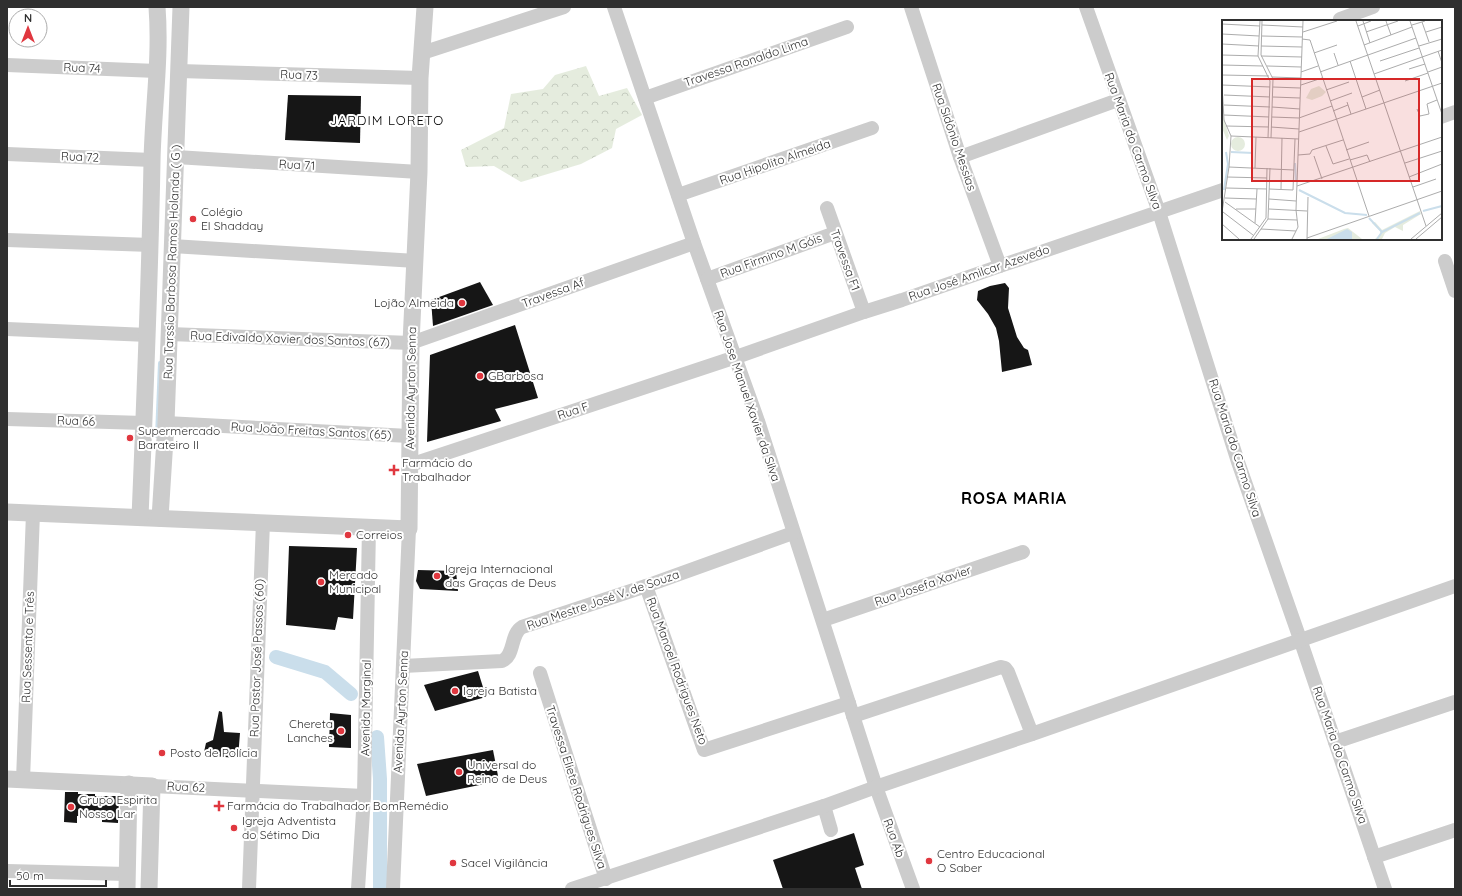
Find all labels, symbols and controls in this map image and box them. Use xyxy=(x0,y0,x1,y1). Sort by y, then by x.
north arrow xyxy=(8,8,48,48)
text: N xyxy=(24,11,32,25)
inset map xyxy=(1222,20,1442,240)
street label: Travessa Ronaldo Lima xyxy=(682,33,810,90)
street label: Rua 74 xyxy=(63,59,101,76)
street label: Rua 73 xyxy=(280,66,318,83)
street label: Rua Maria do Carmo Silva xyxy=(1102,70,1165,211)
street label: Rua Sidônio Messias xyxy=(929,81,980,193)
district label: JARDIM LORETO xyxy=(330,112,444,128)
street label: Rua Hipolito Almeida xyxy=(717,136,832,188)
street label: Rua Tarssio Barbosa Ramos Holanda ( G ) xyxy=(160,144,183,380)
street label: Rua 72 xyxy=(61,148,100,165)
street label: Rua 71 xyxy=(278,156,316,173)
place label: Colégio El Shadday xyxy=(201,204,263,233)
marker: Colégio El Shadday xyxy=(188,214,198,224)
street label: Travessa F1 xyxy=(827,227,864,293)
street label: Rua Firmino M Góis xyxy=(718,230,824,281)
street label: Rua José Amilcar Azevedo xyxy=(906,241,1051,304)
street label: Travessa Af xyxy=(520,274,587,311)
place label: Lojão Almeida xyxy=(374,295,454,310)
marker: Lojão Almeida xyxy=(457,298,467,308)
street label: Rua Jose Manuel Xavier da Silva xyxy=(711,308,784,483)
street label: Avenida Ayrton Senna xyxy=(402,326,419,450)
street label: Rua Edivaldo Xavier dos Santos (67) xyxy=(190,328,390,349)
place label: GBarbosa xyxy=(488,368,544,383)
marker: GBarbosa xyxy=(475,371,485,381)
street label: Rua Maria do Carmo Silva xyxy=(1206,377,1265,519)
street label: Rua F xyxy=(555,398,591,423)
street label: Rua 66 xyxy=(57,412,96,429)
street label: Rua João Freitas Santos (65) xyxy=(230,419,392,442)
place label: Supermercado Barateiro II xyxy=(138,423,220,452)
marker: Supermercado Barateiro II xyxy=(125,433,135,443)
place label: Farmácio do Trabalhador xyxy=(402,455,473,484)
marker: Farmácio do Trabalhador xyxy=(389,465,399,475)
district label: ROSA MARIA xyxy=(961,488,1067,508)
place label: Correios xyxy=(356,527,403,542)
marker: Correios xyxy=(343,530,353,540)
place label: Igreja Internacional das Graças de Deus xyxy=(445,561,557,590)
street label: Rua Josefa Xavier xyxy=(872,562,974,609)
street label: Rua Mestre José V. de Souza xyxy=(525,566,681,633)
place label: Mercado Municipal xyxy=(329,567,381,596)
marker: Igreja Internacional das Graças de Deus xyxy=(432,571,442,581)
marker: Mercado Municipal xyxy=(316,577,326,587)
street label: Rua Pastor José Passos (60) xyxy=(246,578,267,737)
street label: Rua Sessenta e Três xyxy=(18,591,37,703)
street label: Rua Manoel Rodrigues Neto xyxy=(644,595,711,747)
street label: Avenida Ayrton Senna xyxy=(390,650,411,774)
street label: Avenida Marginal xyxy=(357,660,374,756)
place label: Igreja Batista xyxy=(463,683,537,698)
street label: Rua Maria do Carmo Silva xyxy=(1310,684,1371,826)
marker: Igreja Batista xyxy=(450,686,460,696)
street label: Travessa Eliete Rodrigues Silva xyxy=(543,703,610,871)
place label: Chereta Lanches xyxy=(287,716,333,745)
marker: Chereta Lanches xyxy=(336,726,346,736)
place label: Posto de Polícia xyxy=(170,745,257,760)
marker: Posto de Polícia xyxy=(157,748,167,758)
place label: Universal do Reino de Deus xyxy=(467,757,547,786)
marker: Universal do Reino de Deus xyxy=(454,767,464,777)
street label: Rua 62 xyxy=(166,778,206,795)
place label: Grupo Espirita Nosso Lar xyxy=(79,792,157,821)
place label: Farmácia do Trabalhador BomRemédio xyxy=(227,798,448,813)
marker: Farmácia do Trabalhador BomRemédio xyxy=(214,801,224,811)
marker: Grupo Espirita Nosso Lar xyxy=(66,802,76,812)
place label: Igreja Adventista do Sétimo Dia xyxy=(242,813,336,842)
street label: Rua Ab xyxy=(881,816,908,859)
marker: Igreja Adventista do Sétimo Dia xyxy=(229,823,239,833)
place label: Centro Educacional O Saber xyxy=(937,846,1045,875)
place label: Sacel Vigilância xyxy=(461,855,548,870)
marker: Centro Educacional O Saber xyxy=(924,856,934,866)
marker: Sacel Vigilância xyxy=(448,858,458,868)
scale bar xyxy=(10,862,106,888)
text: 50 m xyxy=(16,868,44,883)

